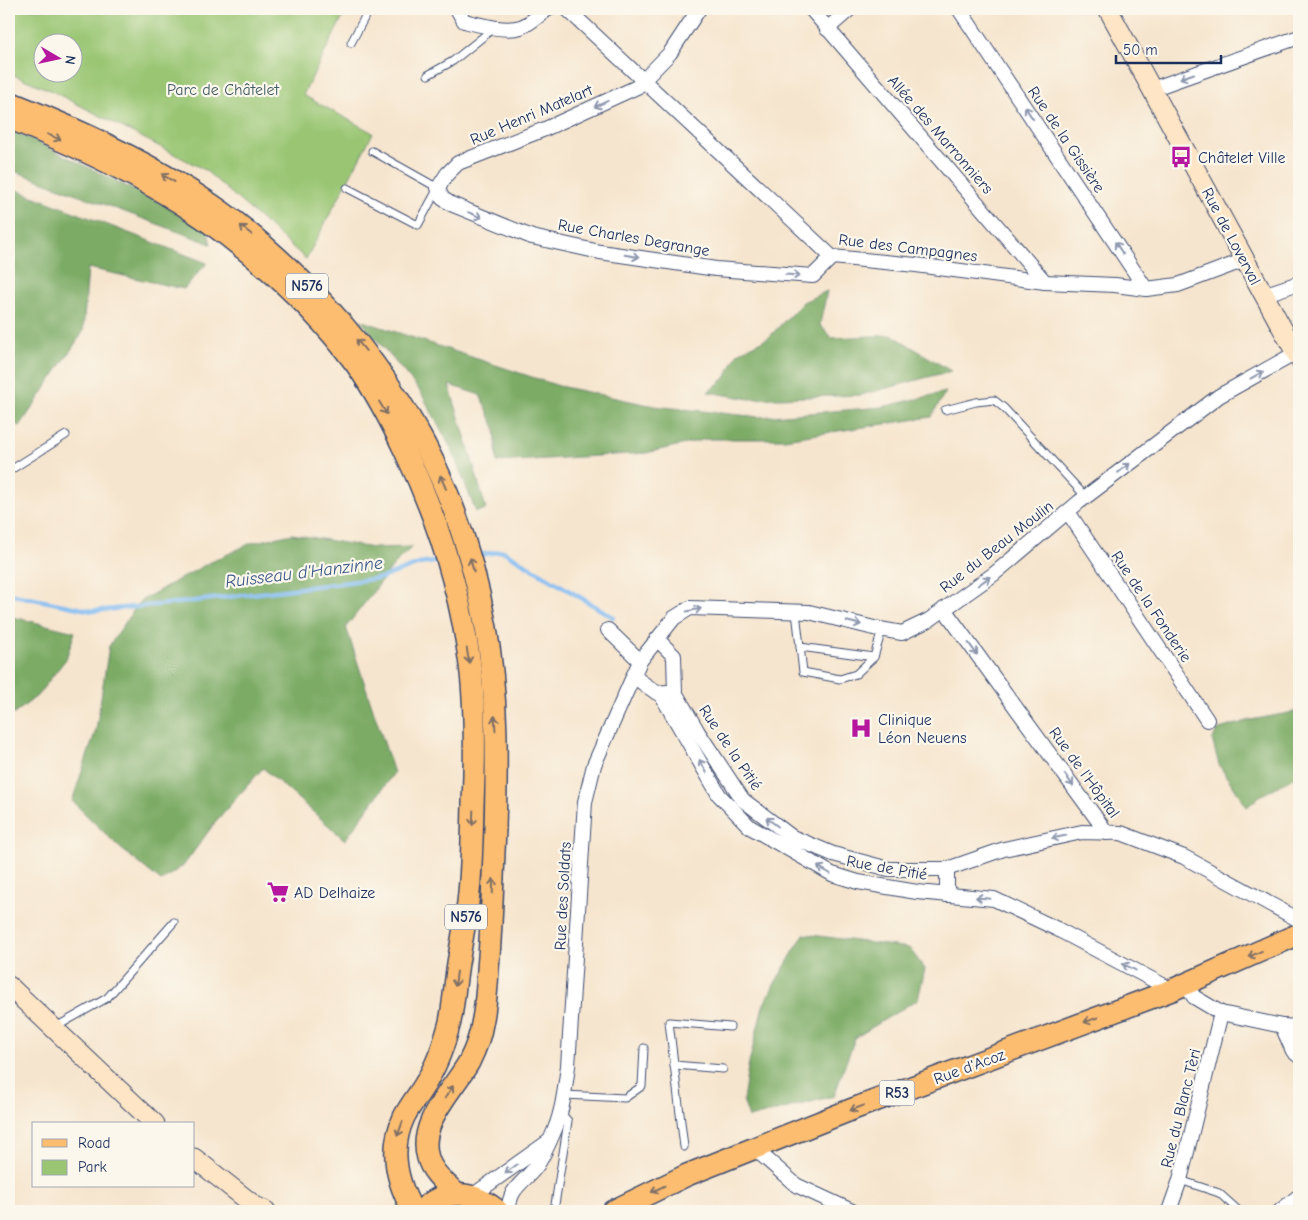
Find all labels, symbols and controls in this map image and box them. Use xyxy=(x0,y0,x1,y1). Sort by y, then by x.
north arrow xyxy=(32,32,82,82)
scale bar xyxy=(1116,32,1220,64)
text: 50 m xyxy=(1123,41,1158,59)
text: N xyxy=(61,54,79,66)
street label: Allée des Marronniers xyxy=(884,72,997,198)
one-way arrow xyxy=(1180,72,1195,81)
park label: Parc de Châtelet xyxy=(167,81,280,99)
street label: Rue Henri Matelart xyxy=(467,81,596,149)
street label: Rue de la Gissière xyxy=(1024,83,1108,196)
one-way arrow xyxy=(594,99,609,109)
one-way arrow xyxy=(1024,106,1034,120)
one-way arrow xyxy=(46,133,61,142)
bus stop icon: Châtelet Ville xyxy=(1168,144,1194,170)
place label: Châtelet Ville xyxy=(1198,149,1285,167)
one-way arrow xyxy=(162,172,176,182)
street label: Rue de Loverval xyxy=(1198,185,1264,288)
one-way arrow xyxy=(467,211,483,220)
street label: Rue Charles Degrange xyxy=(557,216,711,260)
one-way arrow xyxy=(240,225,253,236)
street label: Rue des Campagnes xyxy=(837,231,979,265)
one-way arrow xyxy=(1114,241,1124,255)
one-way arrow xyxy=(623,252,639,262)
one-way arrow xyxy=(785,270,801,279)
road number: N576 xyxy=(286,274,328,298)
one-way arrow xyxy=(355,339,366,352)
one-way arrow xyxy=(1249,369,1264,379)
one-way arrow xyxy=(379,400,389,415)
one-way arrow xyxy=(1117,462,1130,473)
one-way arrow xyxy=(437,475,447,490)
street label: Rue du Beau Moulin xyxy=(936,497,1057,597)
street label: Rue de la Fonderie xyxy=(1107,548,1195,666)
water label: Ruisseau d'Hanzinne xyxy=(224,552,384,593)
one-way arrow xyxy=(467,558,476,574)
one-way arrow xyxy=(977,576,991,586)
one-way arrow xyxy=(685,604,701,614)
one-way arrow xyxy=(846,619,862,629)
one-way arrow xyxy=(968,642,978,656)
one-way arrow xyxy=(464,647,474,663)
street label: Rue de la Pitié xyxy=(695,702,765,794)
place label: Clinique Léon Neuens xyxy=(878,711,967,747)
hospital icon: Clinique Léon Neuens xyxy=(848,715,874,741)
one-way arrow xyxy=(491,716,500,732)
street label: Rue de l'Hôpital xyxy=(1045,724,1123,821)
one-way arrow xyxy=(697,760,707,774)
one-way arrow xyxy=(1064,773,1074,787)
one-way arrow xyxy=(468,810,478,826)
one-way arrow xyxy=(766,816,779,827)
one-way arrow xyxy=(1052,833,1068,842)
street label: Rue des Soldats xyxy=(551,841,575,951)
street label: Rue de Pitié xyxy=(845,852,929,884)
one-way arrow xyxy=(817,864,831,874)
one-way arrow xyxy=(488,878,497,894)
supermarket icon: AD Delhaize xyxy=(265,879,291,905)
place label: AD Delhaize xyxy=(294,884,375,902)
one-way arrow xyxy=(975,893,991,903)
road number: N576 xyxy=(445,904,487,930)
one-way arrow xyxy=(1248,949,1263,959)
one-way arrow xyxy=(1122,961,1137,971)
one-way arrow xyxy=(451,971,461,987)
one-way arrow xyxy=(1084,1016,1099,1025)
street label: Rue d'Acoz xyxy=(931,1046,1008,1088)
street label: Rue du Blanc Tèri xyxy=(1157,1047,1204,1170)
road number: R53 xyxy=(880,1080,914,1106)
one-way arrow xyxy=(444,1085,454,1099)
one-way arrow xyxy=(850,1103,865,1113)
one-way arrow xyxy=(395,1121,404,1137)
legend xyxy=(32,1122,195,1188)
text: Road xyxy=(78,1134,110,1152)
text: Park xyxy=(78,1158,107,1176)
one-way arrow xyxy=(504,1164,518,1174)
one-way arrow xyxy=(651,1185,666,1194)

